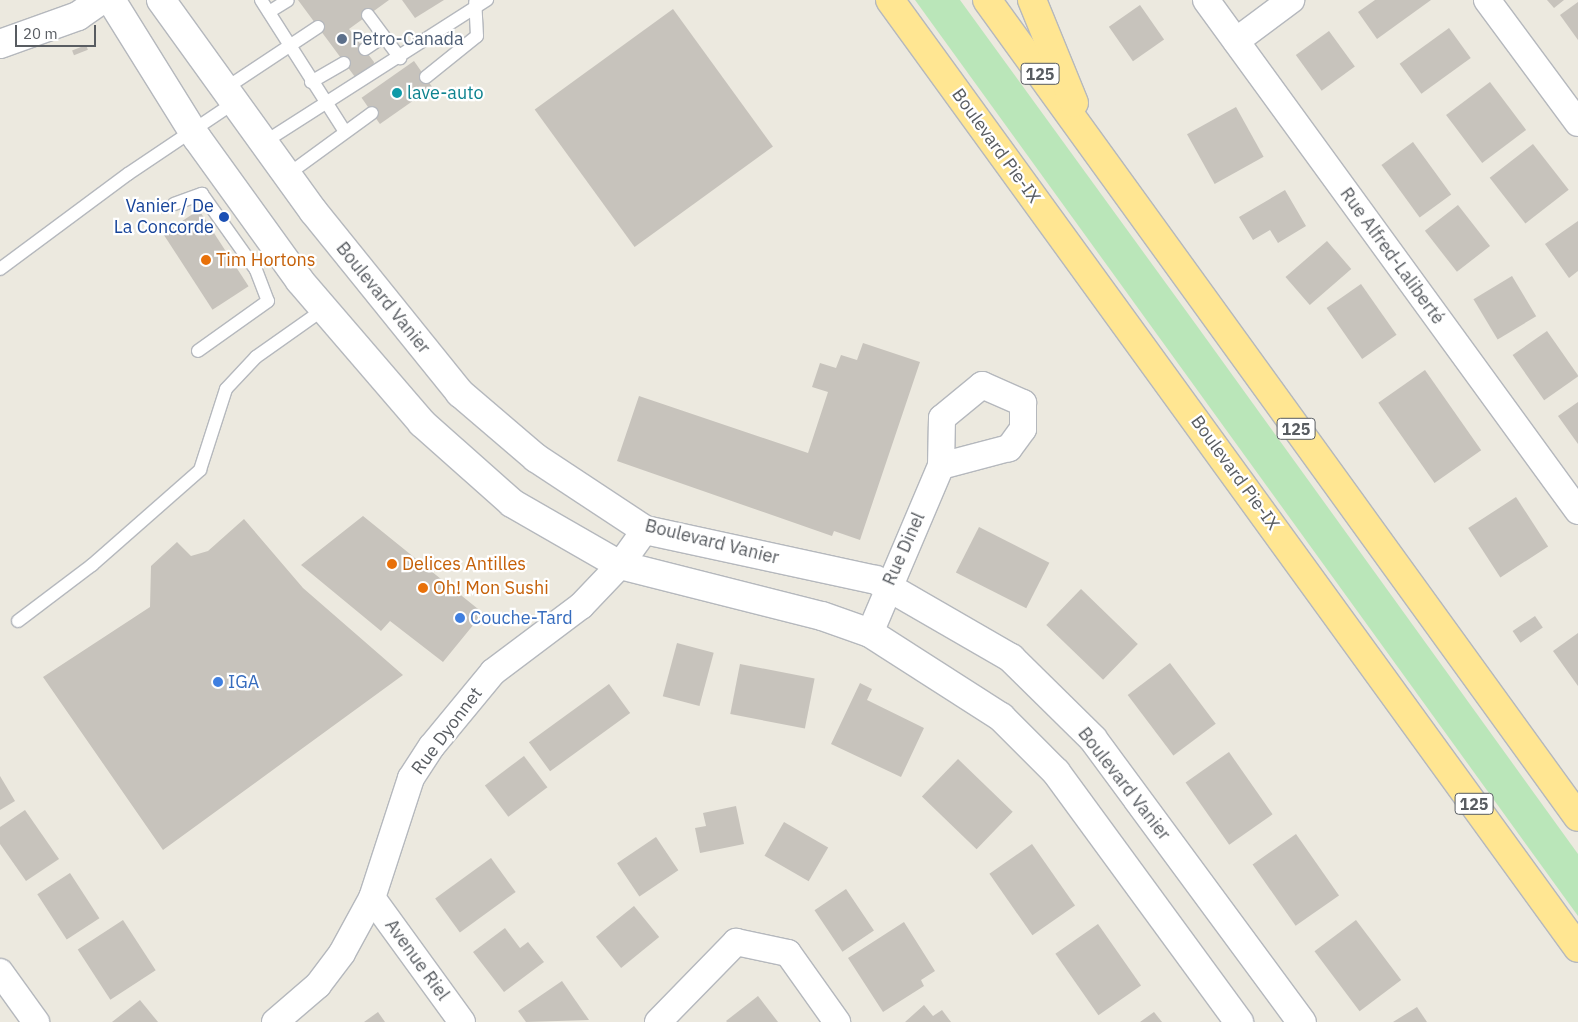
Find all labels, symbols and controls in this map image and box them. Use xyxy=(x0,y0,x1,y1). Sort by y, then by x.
scale bar xyxy=(18,15,99,47)
text: 20 m xyxy=(23,24,58,43)
place label: Petro-Canada xyxy=(352,28,464,50)
marker: Petro-Canada xyxy=(336,33,348,45)
road number: 125 xyxy=(1020,61,1060,88)
place label: lave-auto xyxy=(407,82,483,104)
street label: Boulevard Pie-IX xyxy=(947,84,1045,208)
marker: lave-auto xyxy=(391,87,403,99)
street label: Rue Alfred-Laliberté xyxy=(1335,184,1449,328)
place label: Vanier / De La Concorde xyxy=(114,196,214,238)
marker: Vanier / De La Concorde xyxy=(218,211,230,223)
street label: Boulevard Vanier xyxy=(331,238,435,358)
place label: Tim Hortons xyxy=(216,249,316,271)
marker: Tim Hortons xyxy=(200,254,212,266)
street label: Boulevard Pie-IX xyxy=(1186,411,1284,535)
road number: 125 xyxy=(1276,416,1316,442)
street label: Rue Dinel xyxy=(878,509,930,589)
street label: Boulevard Vanier xyxy=(643,515,781,569)
place label: Delices Antilles xyxy=(402,553,526,575)
marker: Delices Antilles xyxy=(386,558,398,570)
place label: Oh! Mon Sushi xyxy=(433,577,549,599)
marker: Oh! Mon Sushi xyxy=(417,582,429,594)
place label: Couche-Tard xyxy=(470,607,573,629)
marker: Couche-Tard xyxy=(454,612,466,624)
place label: IGA xyxy=(228,671,259,693)
marker: IGA xyxy=(212,676,224,688)
street label: Rue Dyonnet xyxy=(407,683,487,779)
street label: Boulevard Vanier xyxy=(1073,723,1175,845)
road number: 125 xyxy=(1454,791,1494,818)
street label: Avenue Riel xyxy=(380,915,454,1005)

